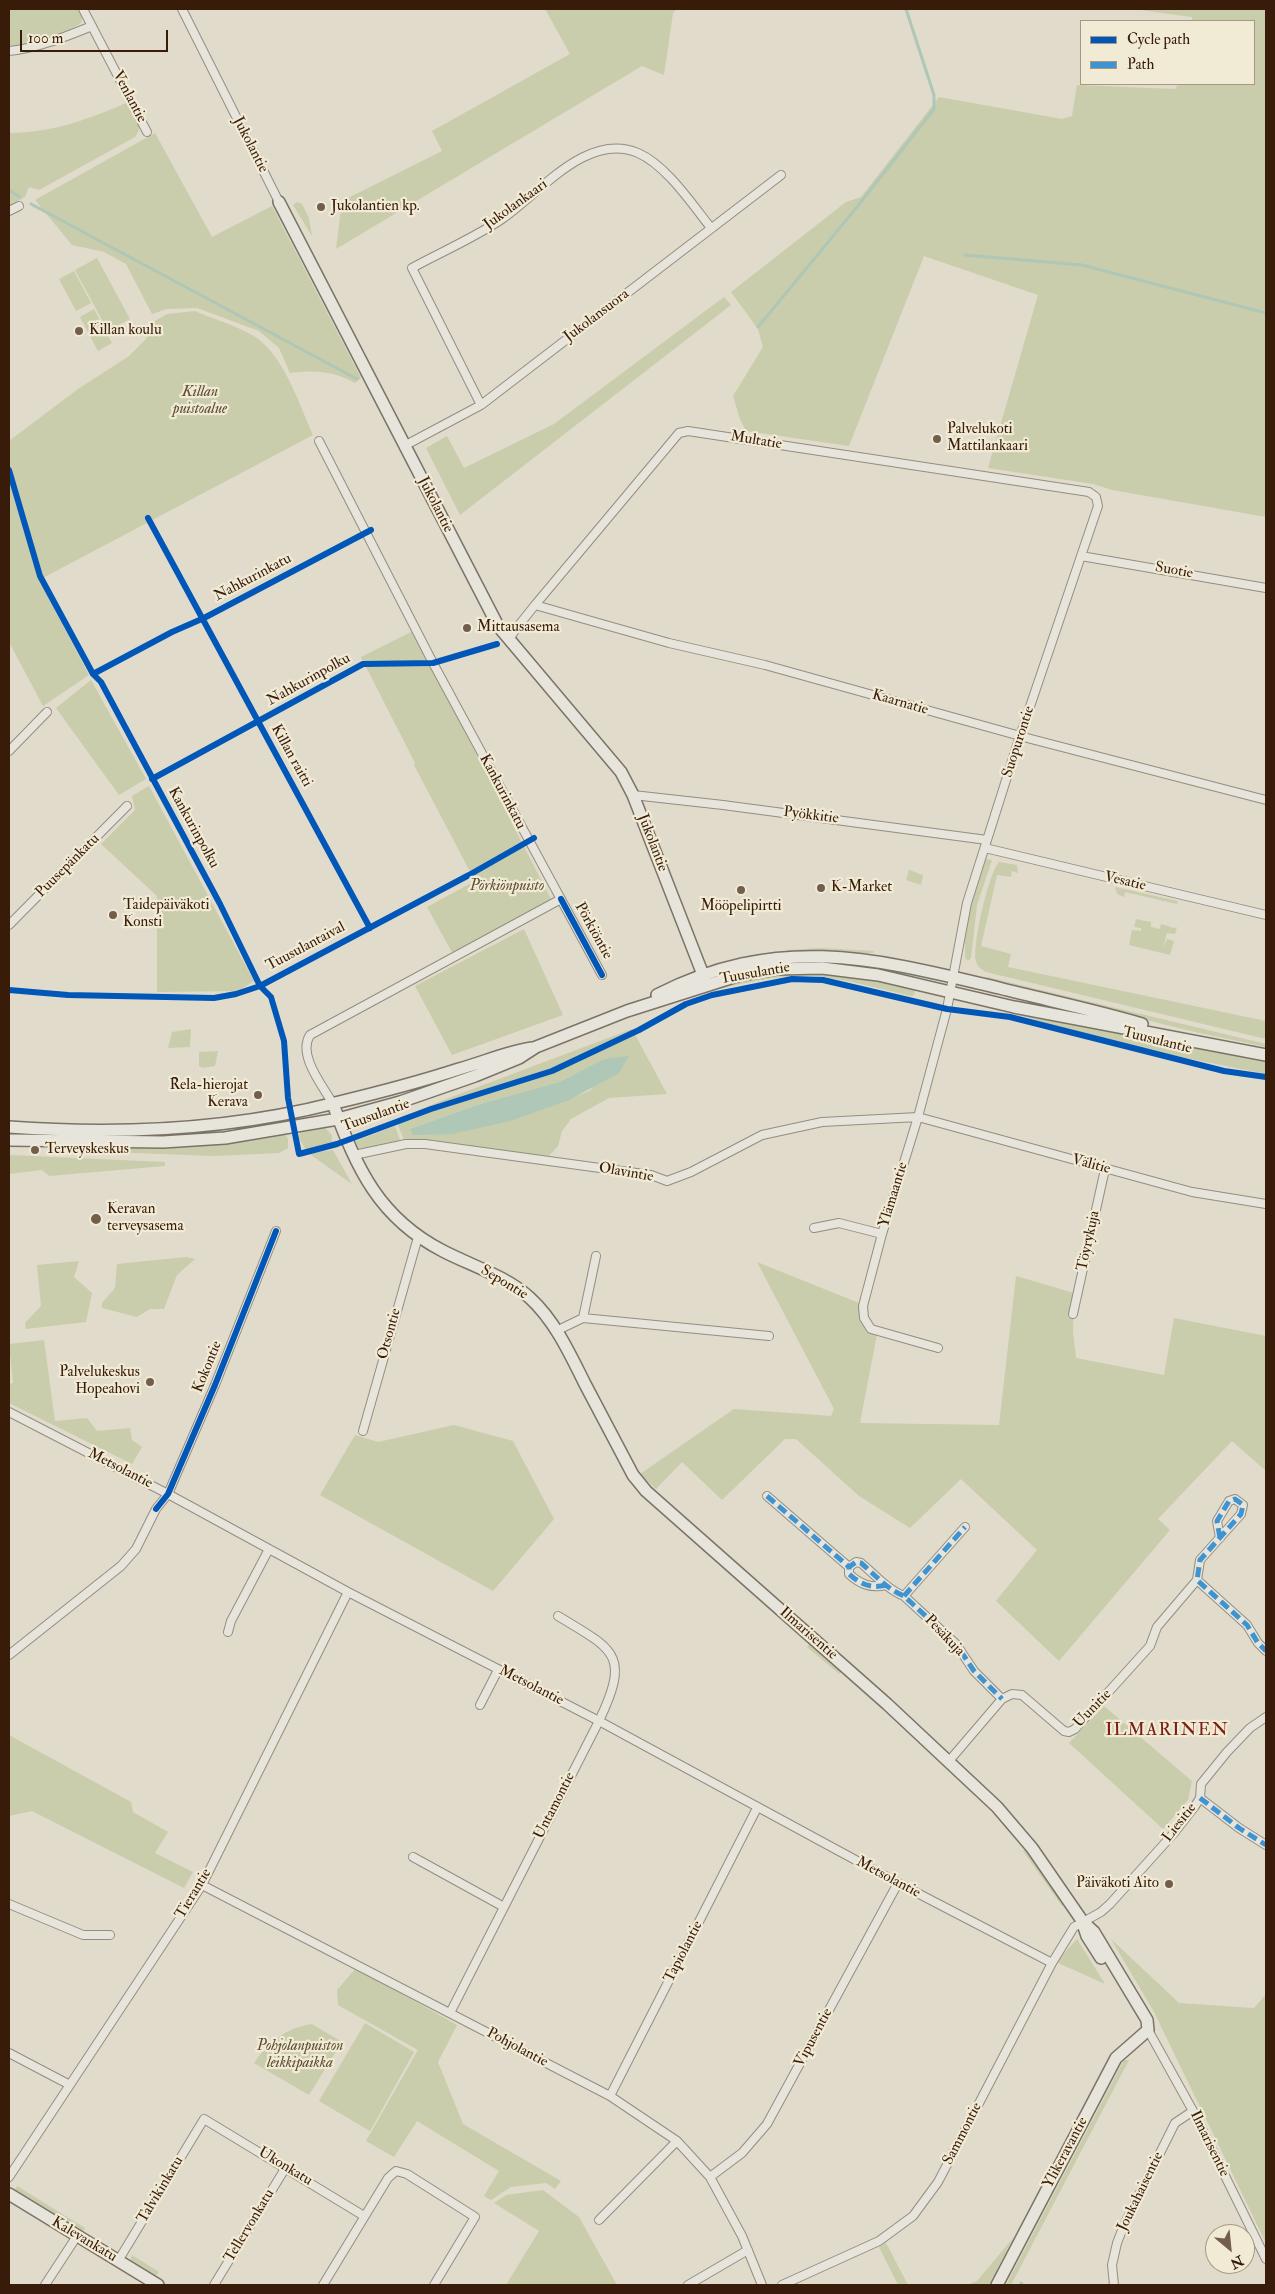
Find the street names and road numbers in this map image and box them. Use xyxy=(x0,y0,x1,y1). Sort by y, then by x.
street label: Venlantie xyxy=(108,68,150,126)
street label: Jukolantie xyxy=(228,114,272,176)
street label: Jukolankaari xyxy=(481,176,551,234)
street label: Jukolansuora xyxy=(561,286,633,346)
street label: Multatie xyxy=(729,428,783,454)
street label: Jukolantie xyxy=(413,474,457,536)
street label: Nahkurinkatu xyxy=(211,550,295,606)
street label: Suotie xyxy=(1154,559,1194,583)
street label: Nahkurinpolku xyxy=(264,650,354,710)
street label: Kaarnatie xyxy=(870,686,930,720)
street label: Suopurontie xyxy=(999,704,1039,780)
street label: Killan raitti xyxy=(267,722,315,790)
street label: Kankurinkatu xyxy=(475,751,529,833)
street label: Kankurinpolku xyxy=(163,784,223,872)
street label: Pyökkitie xyxy=(782,804,840,828)
street label: Jukolantie xyxy=(633,812,671,874)
street label: Puusepänkatu xyxy=(32,830,104,902)
street label: Vesatie xyxy=(1103,869,1147,895)
street label: Pörkiöntie xyxy=(570,899,616,963)
street label: Tuusulantaival xyxy=(263,919,349,975)
street label: Tuusulantie xyxy=(719,959,791,989)
street label: Tuusulantie xyxy=(1121,1024,1193,1058)
street label: Tuusulantie xyxy=(340,1095,412,1137)
street label: Välitie xyxy=(1070,1151,1112,1179)
street label: Olavintie xyxy=(597,1159,655,1187)
street label: Ylämaantie xyxy=(876,1160,912,1230)
street label: Töyrykuja xyxy=(1074,1209,1104,1273)
street label: Sepontie xyxy=(477,1262,531,1304)
street label: Otsontie xyxy=(375,1306,405,1362)
street label: Kokontie xyxy=(189,1338,227,1396)
street label: Metsolantie xyxy=(85,1445,155,1493)
street label: Ilmarisentie xyxy=(775,1604,841,1664)
street label: Pesäkuja xyxy=(920,1612,968,1660)
street label: Metsolantie xyxy=(496,1662,566,1710)
street label: Uunitie xyxy=(1070,1686,1116,1732)
street label: Untamontie xyxy=(531,1770,579,1842)
street label: Liesitie xyxy=(1159,1800,1201,1846)
street label: Metsolantie xyxy=(853,1854,923,1902)
street label: Tierantie xyxy=(172,1866,216,1922)
street label: Tapiolantie xyxy=(661,1918,707,1986)
street label: Vipusentie xyxy=(791,2006,837,2070)
street label: Pohjolantie xyxy=(483,2024,551,2072)
street label: Sammontie xyxy=(940,2100,986,2168)
street label: Ilmarisentie xyxy=(1185,2108,1233,2180)
street label: Ylikeravantie xyxy=(1040,2114,1092,2192)
street label: Ukonkatu xyxy=(255,2144,315,2190)
street label: Joukahaisentie xyxy=(1114,2149,1168,2235)
street label: Talvikinkatu xyxy=(134,2153,188,2227)
street label: Tellervonkatu xyxy=(221,2186,279,2266)
street label: Kalevankatu xyxy=(48,2214,120,2266)

